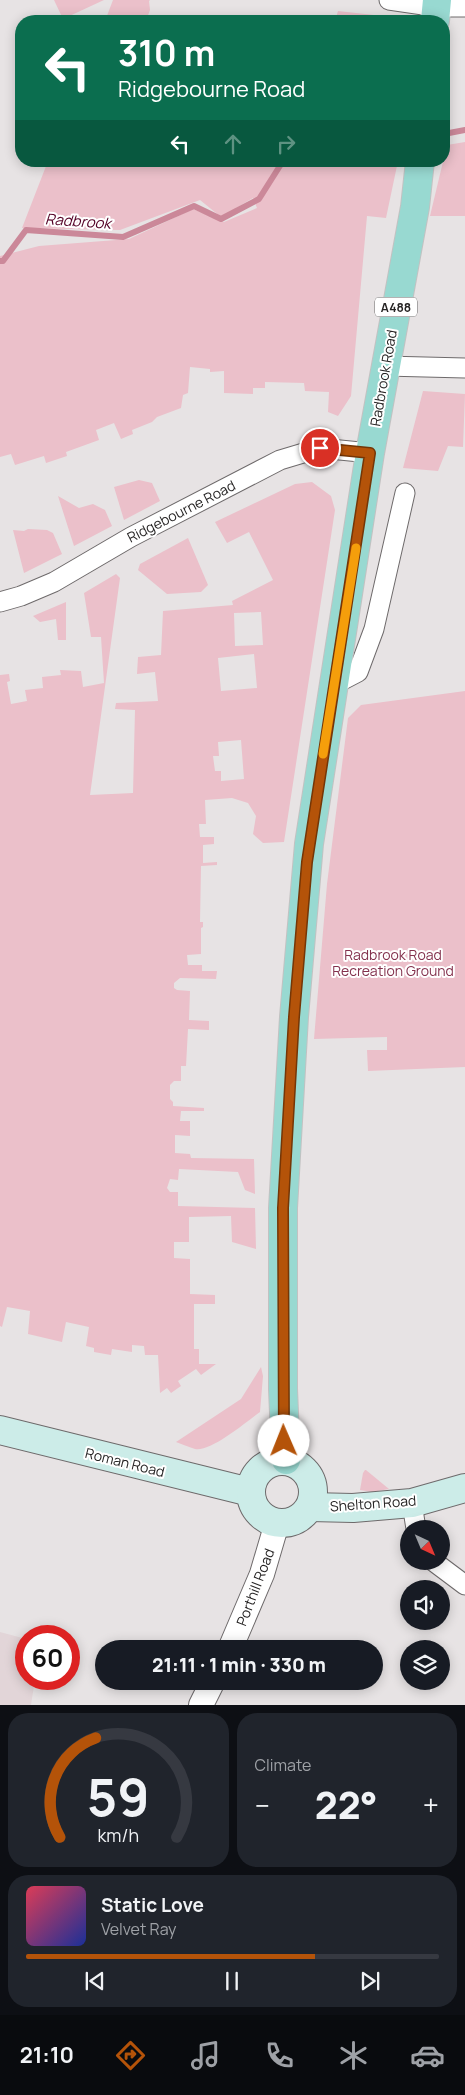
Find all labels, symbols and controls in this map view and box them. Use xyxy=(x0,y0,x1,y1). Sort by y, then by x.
text: 310 m xyxy=(118,29,215,77)
icon: left xyxy=(35,35,100,100)
text: Ridgebourne Road xyxy=(118,74,305,104)
icon: left xyxy=(166,130,194,158)
icon: ahead xyxy=(219,130,247,158)
icon: right xyxy=(272,130,300,158)
water label: Radbrook xyxy=(44,208,114,234)
road number: A488 xyxy=(375,298,417,316)
street label: Radbrook Road xyxy=(365,328,401,428)
pin xyxy=(299,427,341,469)
icon: arrive xyxy=(306,434,334,462)
street label: Ridgebourne Road xyxy=(124,475,238,547)
park label: Radbrook Road Recreation Ground xyxy=(332,945,454,980)
position arrow xyxy=(257,1414,309,1466)
street label: Roman Road xyxy=(83,1443,167,1481)
street label: Shelton Road xyxy=(329,1491,417,1515)
north arrow xyxy=(400,1520,450,1570)
map controls xyxy=(400,1520,450,1690)
street label: Porthill Road xyxy=(232,1546,278,1628)
button: sound xyxy=(400,1580,450,1630)
speed limit sign: 60 xyxy=(15,1625,80,1690)
button: layers xyxy=(400,1640,450,1690)
text: 21:11 · 1 min · 330 m xyxy=(152,1652,326,1678)
text: Climate xyxy=(255,1754,311,1776)
text: 59 xyxy=(87,1761,150,1832)
text: 22° xyxy=(315,1778,378,1830)
text: − xyxy=(255,1786,270,1824)
text: + xyxy=(423,1786,439,1824)
text: km/h xyxy=(97,1823,139,1847)
text: Static Love xyxy=(101,1892,204,1918)
text: Velvet Ray xyxy=(101,1918,177,1940)
icon: previous xyxy=(81,1967,109,1995)
icon: pause xyxy=(218,1967,246,1995)
icon: next xyxy=(356,1967,384,1995)
icon: directions xyxy=(113,2038,148,2073)
icon: music xyxy=(188,2038,223,2073)
icon: phone xyxy=(262,2038,297,2073)
icon: climate xyxy=(336,2038,371,2073)
icon: car xyxy=(410,2038,445,2073)
text: 21:10 xyxy=(20,2040,74,2070)

